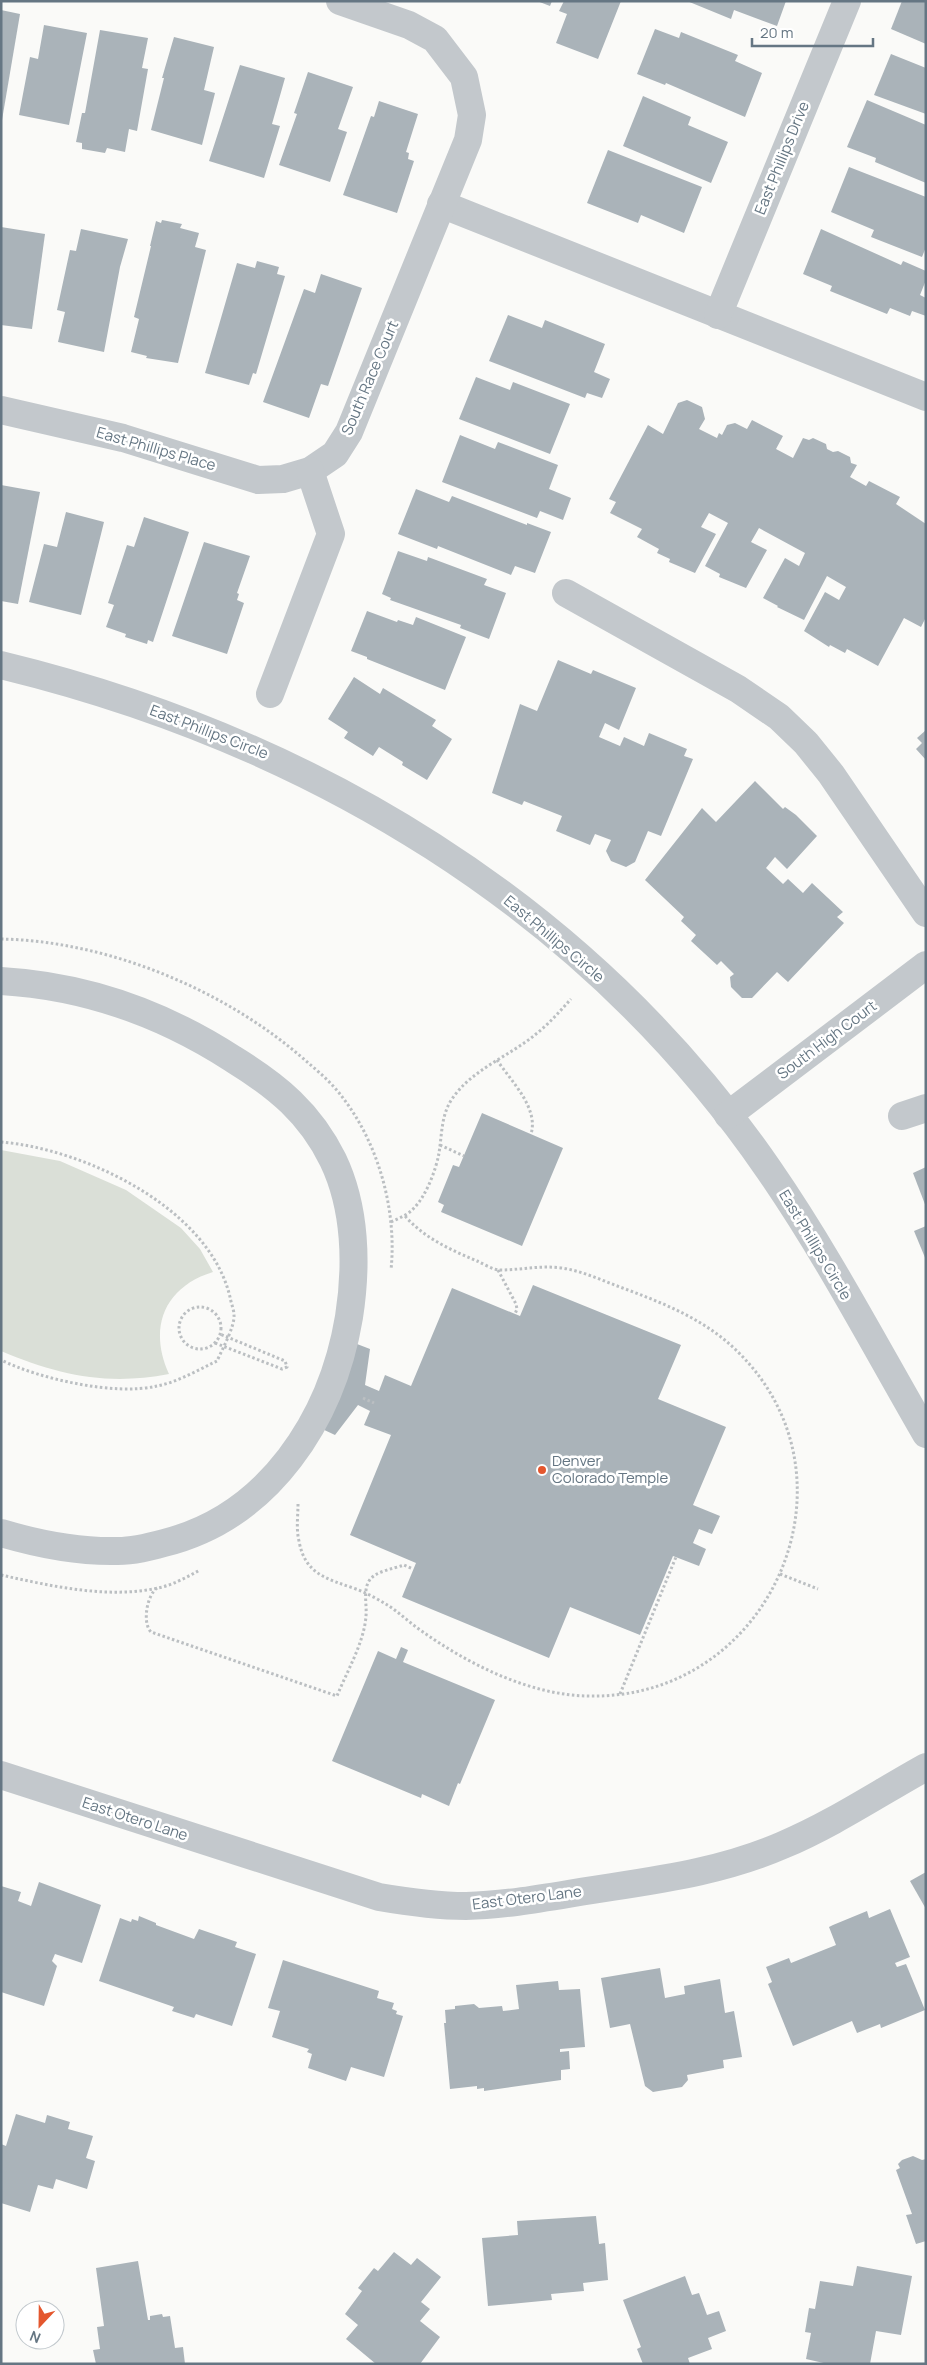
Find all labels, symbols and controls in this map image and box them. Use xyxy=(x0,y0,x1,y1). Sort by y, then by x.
scale bar xyxy=(752,15,873,47)
text: 20 m xyxy=(760,22,793,43)
street label: East Phillips Drive xyxy=(749,98,814,218)
street label: South Race Court xyxy=(336,317,403,438)
street label: East Phillips Place xyxy=(94,421,218,476)
street label: East Phillips Circle xyxy=(147,699,272,764)
street label: East Phillips Circle xyxy=(500,890,609,987)
street label: South High Court xyxy=(773,995,881,1084)
street label: East Phillips Circle xyxy=(774,1186,857,1304)
place label: Denver Colorado Temple xyxy=(552,1450,669,1488)
marker: Denver Colorado Temple xyxy=(536,1464,548,1476)
street label: East Otero Lane xyxy=(80,1792,191,1846)
street label: East Otero Lane xyxy=(471,1880,583,1915)
north arrow xyxy=(15,2300,65,2350)
text: N xyxy=(27,2327,43,2348)

